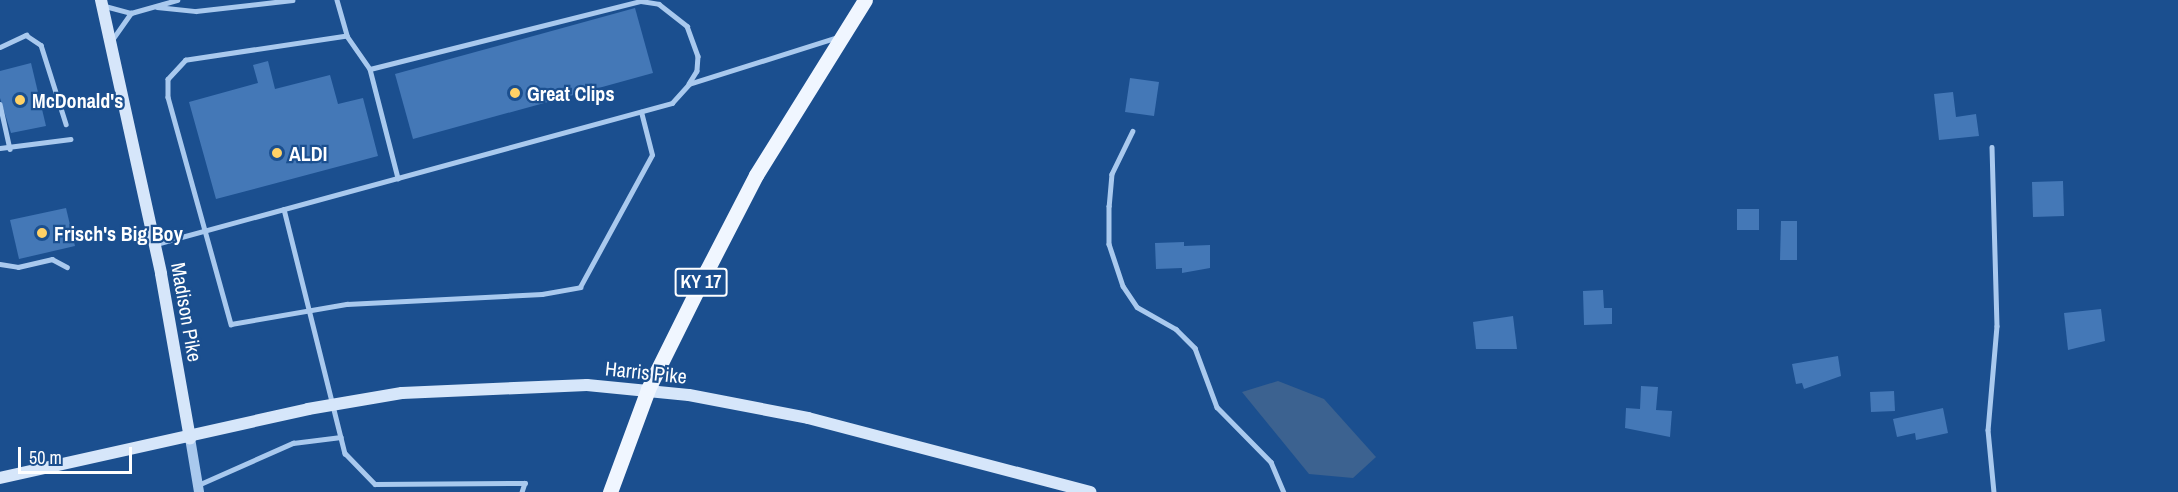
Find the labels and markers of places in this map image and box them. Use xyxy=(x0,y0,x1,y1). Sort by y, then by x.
place label: Great Clips xyxy=(527,81,614,105)
marker: Great Clips xyxy=(508,86,522,100)
place label: McDonald's xyxy=(32,88,123,112)
marker: McDonald's xyxy=(13,93,27,107)
place label: ALDI xyxy=(289,141,327,165)
marker: ALDI xyxy=(270,146,284,160)
place label: Frisch's Big Boy xyxy=(54,221,183,245)
marker: Frisch's Big Boy xyxy=(35,226,49,240)

